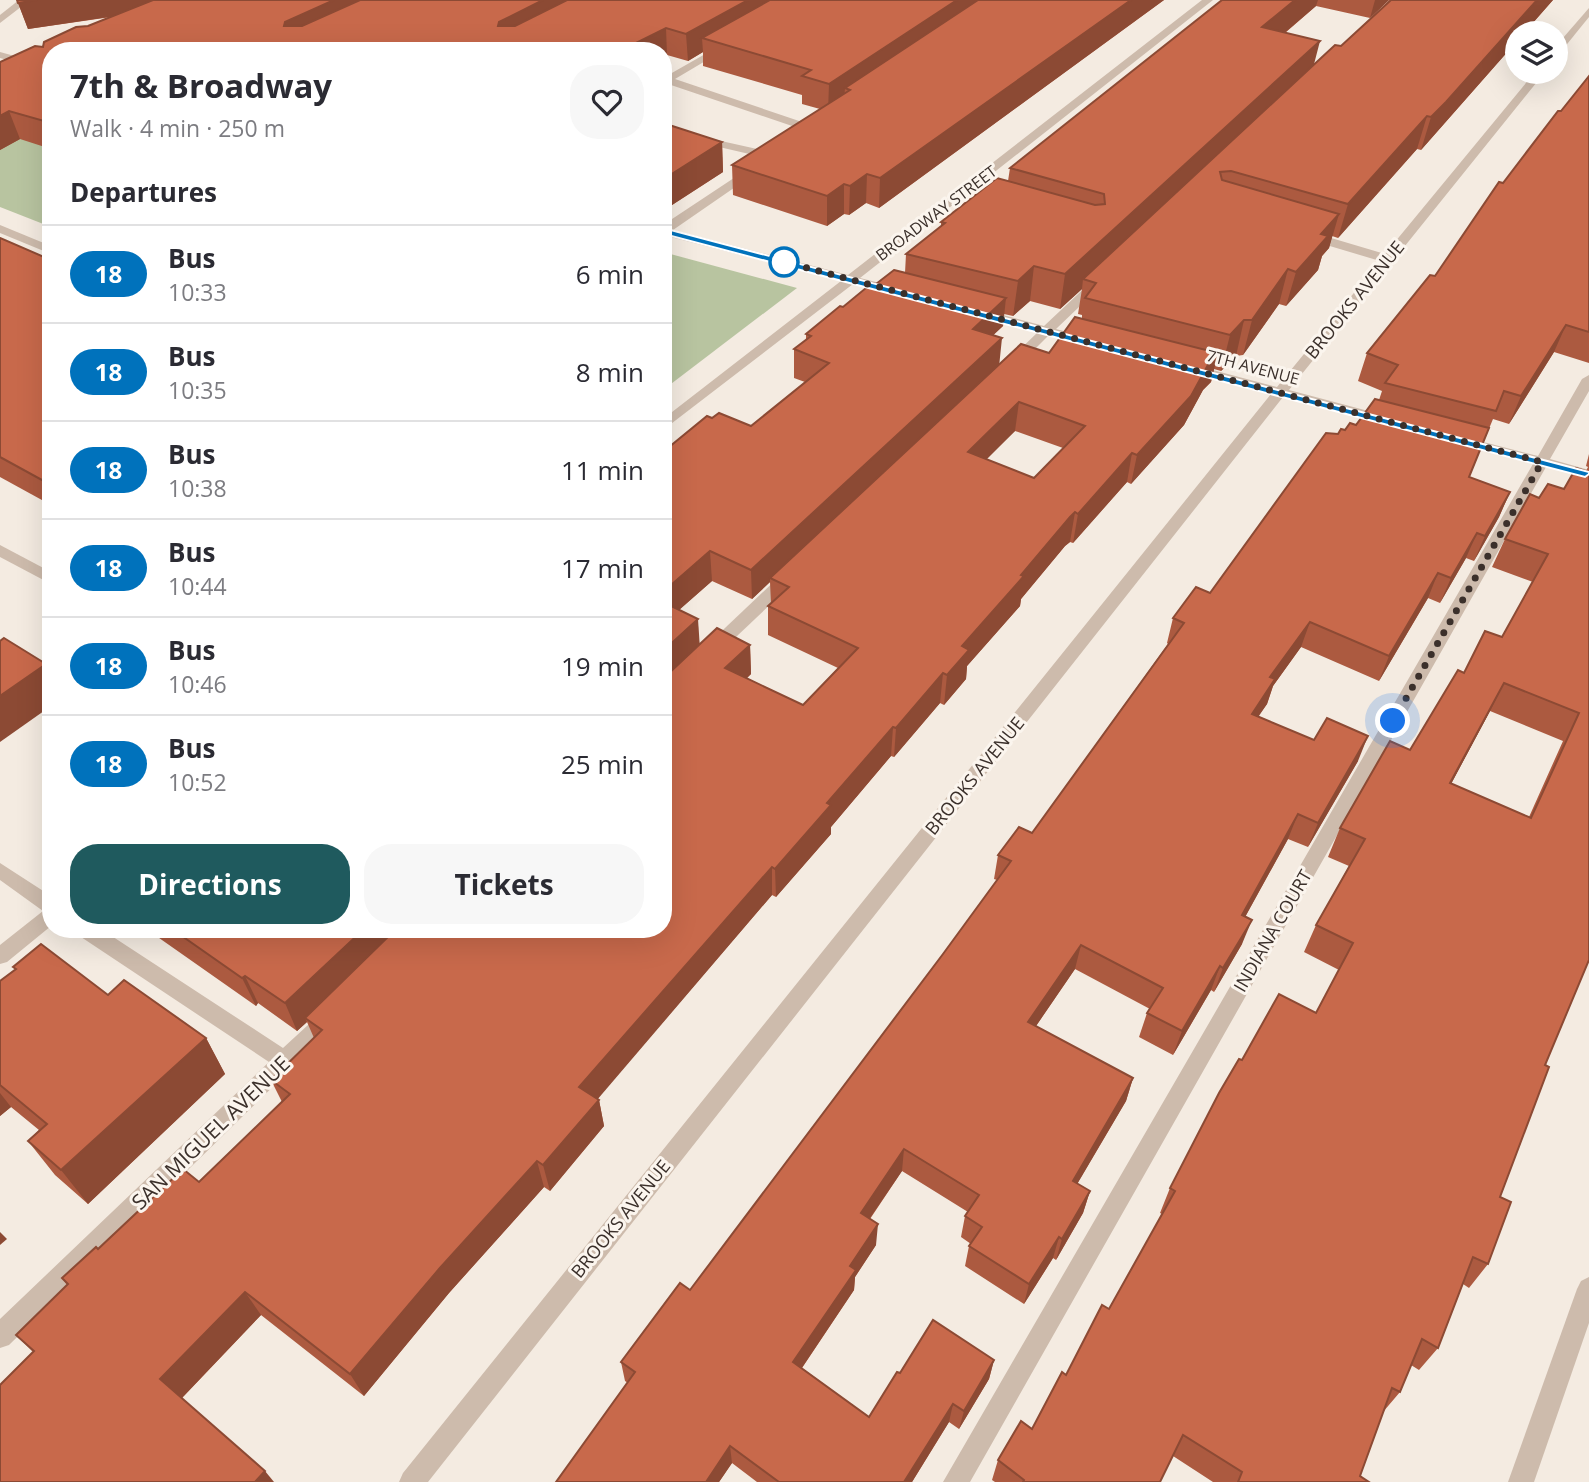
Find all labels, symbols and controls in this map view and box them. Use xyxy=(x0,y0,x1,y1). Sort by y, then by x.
map controls xyxy=(1505,21,1568,84)
button: layers xyxy=(1505,21,1568,84)
text: 7th & Broadway xyxy=(70,63,332,108)
button: heart xyxy=(570,65,644,139)
text: Walk · 4 min · 250 m xyxy=(70,112,285,144)
street label: BROADWAY STREET xyxy=(871,160,1001,266)
text: Departures xyxy=(70,174,217,210)
street label: BROOKS AVENUE xyxy=(1299,235,1409,363)
text: Bus xyxy=(168,240,215,276)
unlabelled marker xyxy=(769,247,799,277)
text: 6 min xyxy=(576,256,644,292)
text: 18 xyxy=(95,257,122,290)
text: 10:33 xyxy=(168,276,227,308)
text: Bus xyxy=(168,338,215,374)
street label: 7TH AVENUE xyxy=(1204,344,1302,390)
text: 8 min xyxy=(576,354,644,390)
text: 18 xyxy=(95,355,122,388)
text: 10:35 xyxy=(168,374,227,406)
text: Bus xyxy=(168,436,215,472)
text: 11 min xyxy=(561,452,644,488)
text: 18 xyxy=(95,453,122,486)
text: 10:38 xyxy=(168,472,227,504)
text: Bus xyxy=(168,534,215,570)
text: 17 min xyxy=(561,550,644,586)
text: 18 xyxy=(95,551,122,584)
text: 10:44 xyxy=(168,570,227,602)
text: Bus xyxy=(168,632,215,668)
text: 19 min xyxy=(561,648,644,684)
text: 18 xyxy=(95,649,122,682)
text: 10:46 xyxy=(168,668,227,700)
your location xyxy=(1375,703,1410,738)
street label: BROOKS AVENUE xyxy=(919,711,1029,839)
text: Bus xyxy=(168,730,215,766)
text: 25 min xyxy=(561,746,644,782)
text: 18 xyxy=(95,747,122,780)
text: 10:52 xyxy=(168,766,227,798)
button: Directions xyxy=(70,844,350,924)
button: Tickets xyxy=(364,844,644,924)
street label: INDIANA COURT xyxy=(1227,865,1317,996)
street label: SAN MIGUEL AVENUE xyxy=(125,1049,295,1215)
street label: BROOKS AVENUE xyxy=(565,1154,675,1282)

